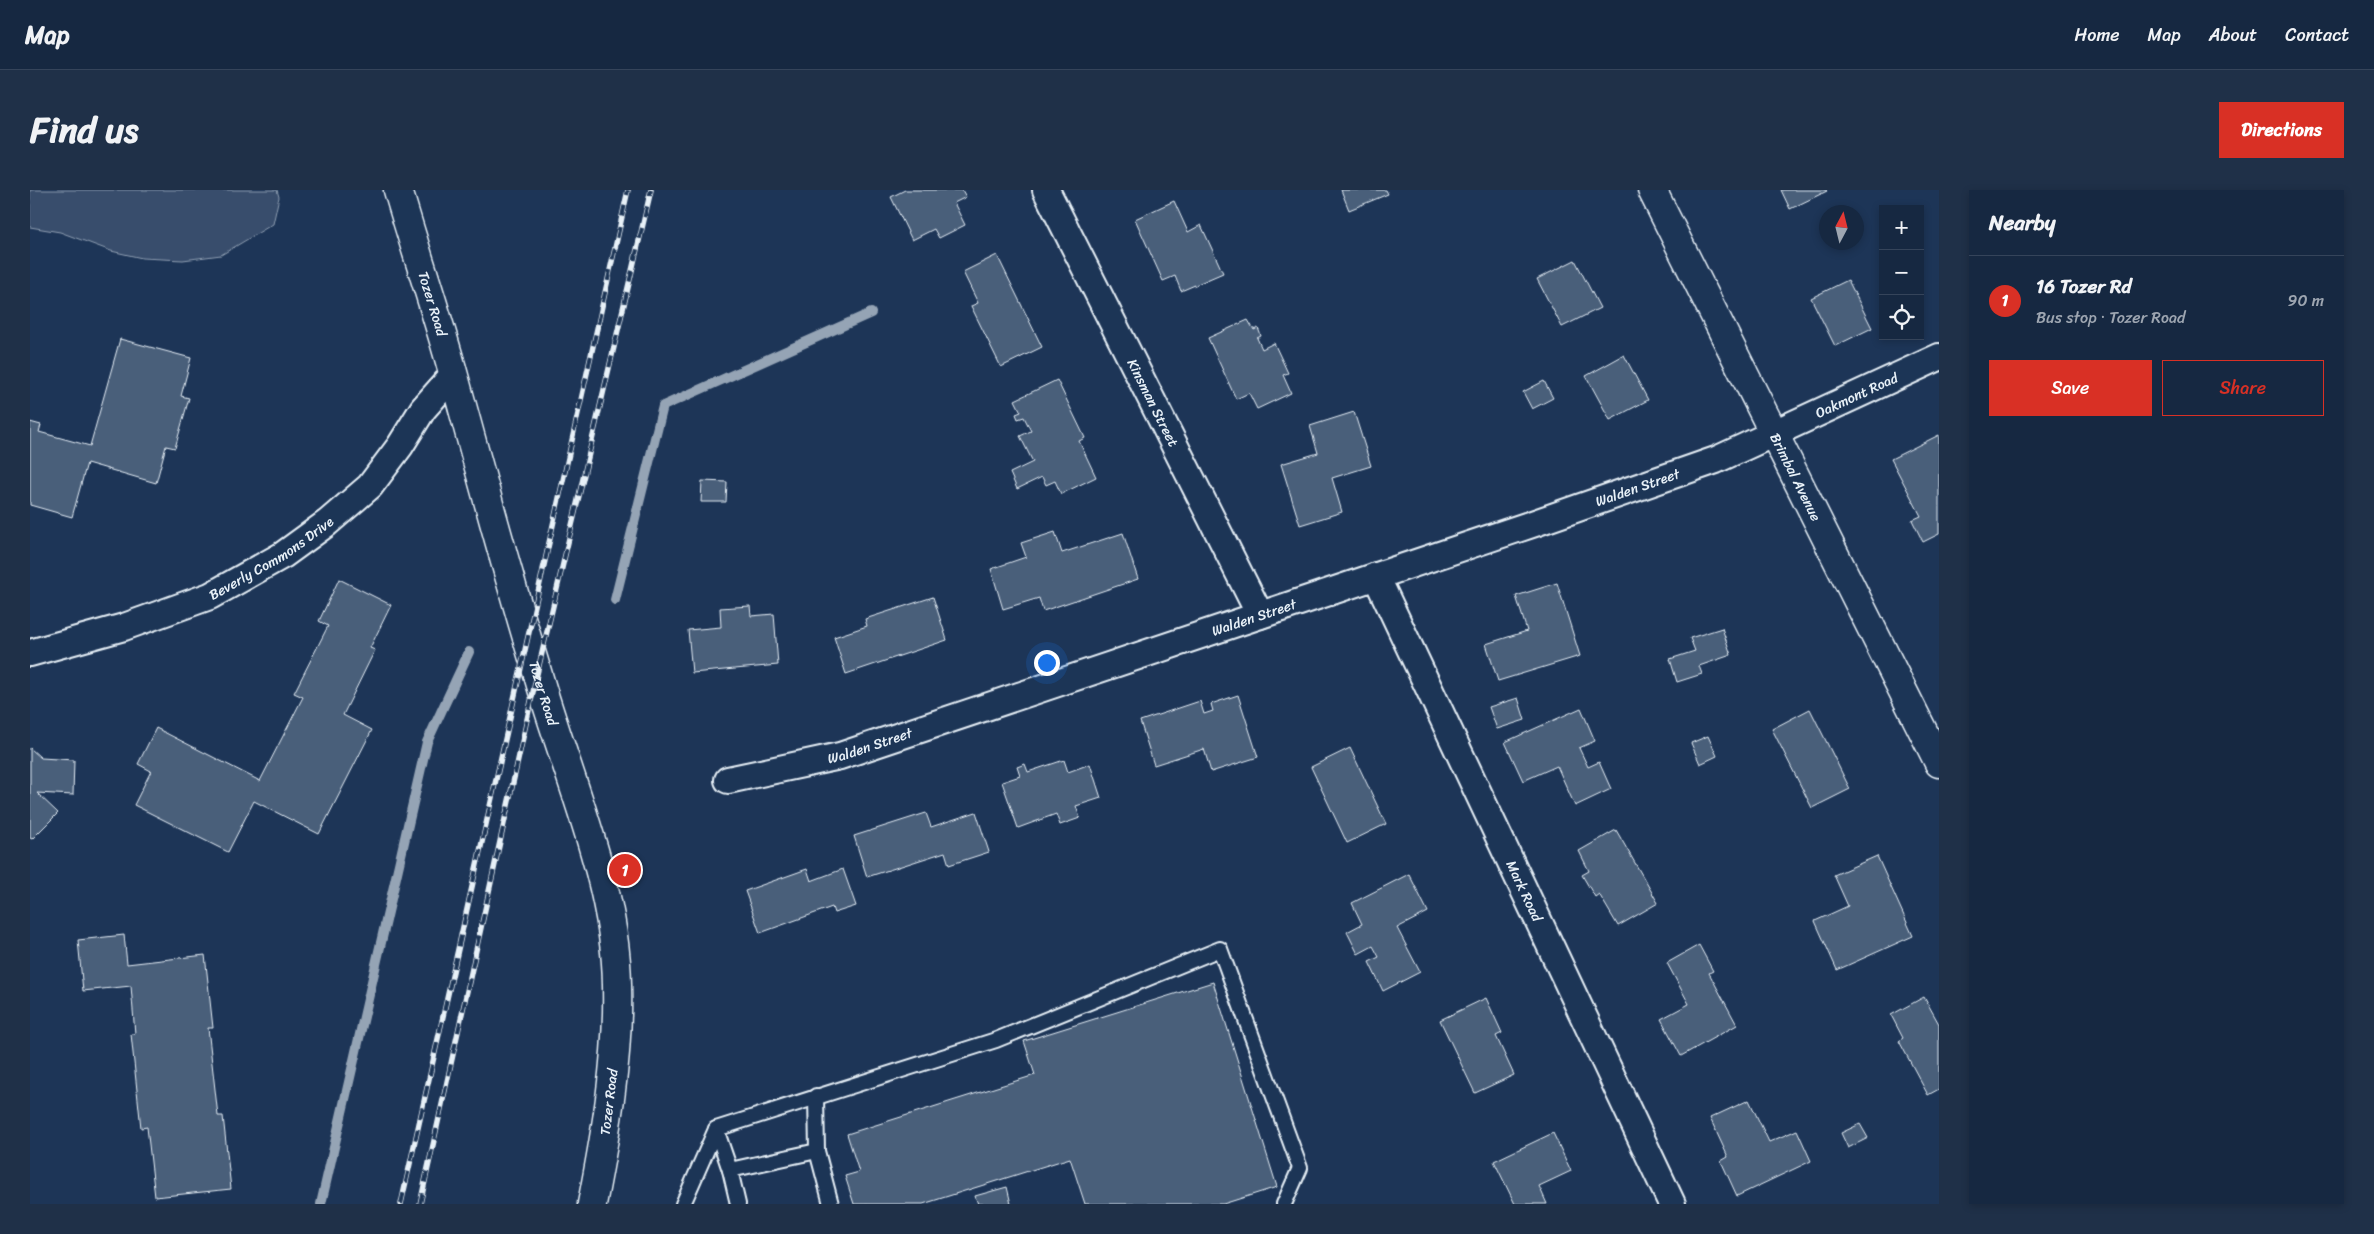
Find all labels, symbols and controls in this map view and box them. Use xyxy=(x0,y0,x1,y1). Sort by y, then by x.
text: Map xyxy=(25,14,69,56)
text: Home xyxy=(2075,19,2120,51)
text: Map xyxy=(2148,19,2181,51)
text: About xyxy=(2209,19,2257,51)
text: Contact xyxy=(2285,19,2349,51)
text: Find us xyxy=(30,99,138,161)
button: Directions xyxy=(2219,102,2344,158)
text: Nearby xyxy=(1989,204,2055,242)
north arrow xyxy=(1819,205,1864,250)
map controls xyxy=(1879,205,1924,340)
button: + xyxy=(1879,205,1924,250)
button: − xyxy=(1879,250,1924,295)
street label: Tozer Road xyxy=(411,268,455,341)
text: 16 Tozer Rd xyxy=(2036,270,2131,303)
text: 1 xyxy=(2002,286,2008,315)
text: 90 m xyxy=(2288,286,2324,315)
button: locate xyxy=(1879,295,1924,340)
text: Bus stop · Tozer Road xyxy=(2036,303,2185,332)
street label: Kinsman Street xyxy=(1120,354,1186,451)
button: Save xyxy=(1989,360,2152,416)
button: Share xyxy=(2162,360,2324,416)
street label: Oakmont Road xyxy=(1811,364,1903,425)
street label: Brimbal Avenue xyxy=(1763,428,1828,526)
street label: Walden Street xyxy=(1592,461,1684,514)
street label: Beverly Commons Drive xyxy=(204,510,340,607)
street label: Walden Street xyxy=(1208,591,1301,643)
your location xyxy=(1034,650,1060,676)
street label: Tozer Road xyxy=(522,658,566,731)
street label: Walden Street xyxy=(825,720,917,771)
pin: 1 xyxy=(609,851,641,889)
street label: Mark Road xyxy=(1499,856,1550,927)
street label: Tozer Road xyxy=(593,1066,626,1137)

